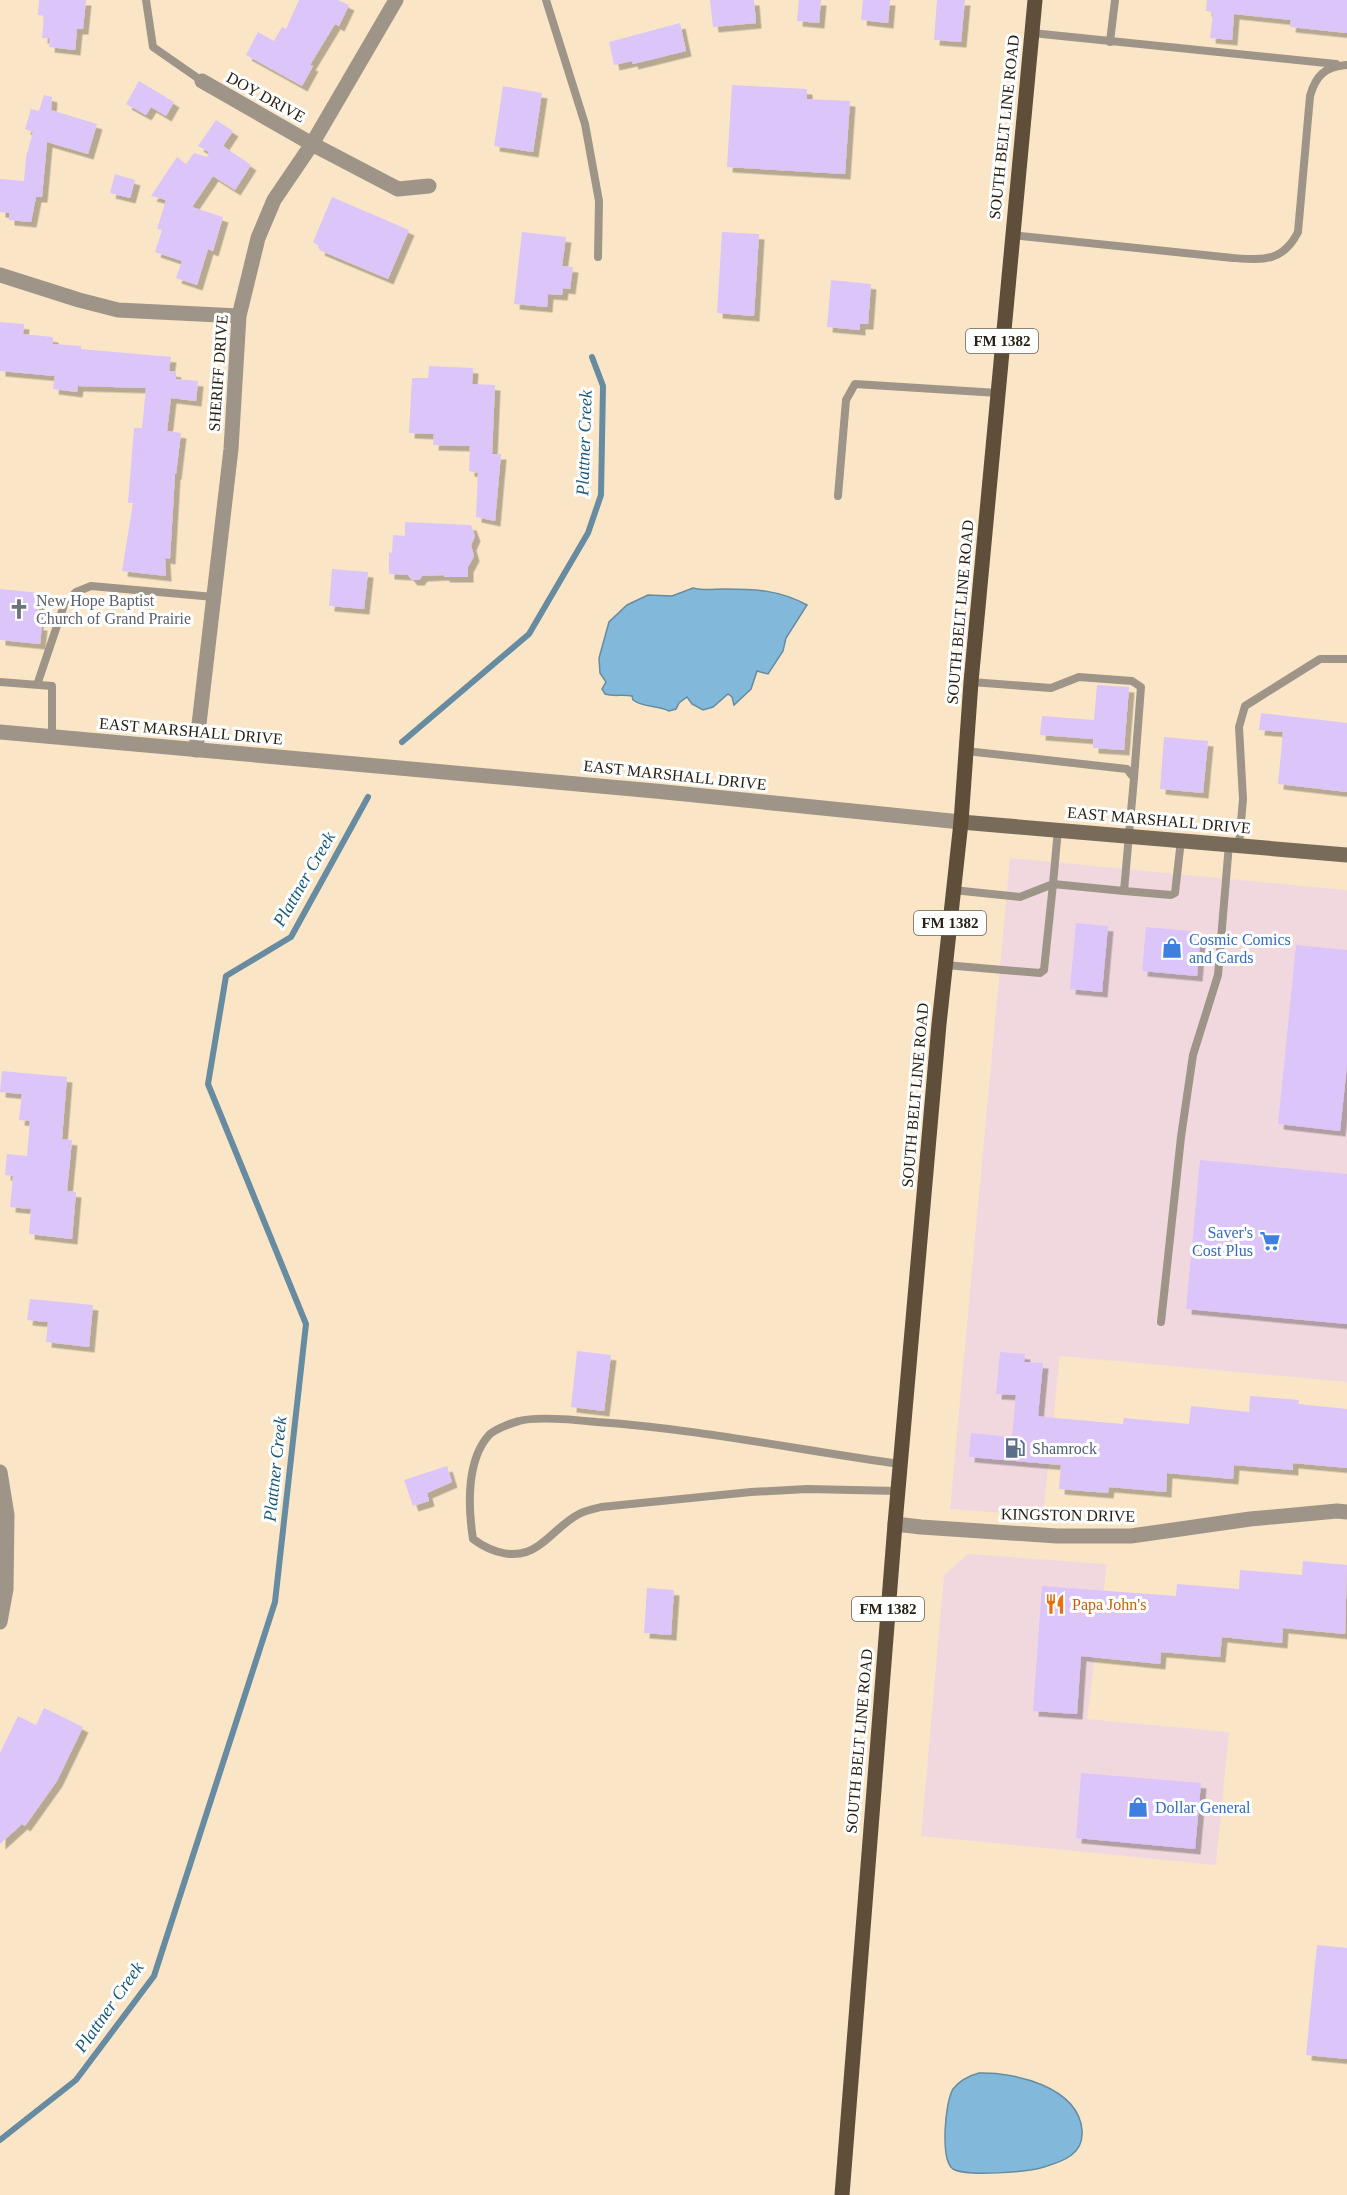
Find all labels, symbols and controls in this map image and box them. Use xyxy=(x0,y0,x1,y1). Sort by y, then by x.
street label: SOUTH BELT LINE ROAD xyxy=(986,34,1022,220)
street label: DOY DRIVE xyxy=(224,68,308,126)
street label: SHERIFF DRIVE xyxy=(205,314,231,432)
road number: FM 1382 xyxy=(966,329,1038,353)
water label: Plattner Creek xyxy=(572,389,596,497)
street label: SOUTH BELT LINE ROAD xyxy=(943,519,977,705)
place label: New Hope Baptist Church of Grand Prairie xyxy=(36,592,191,627)
church icon: New Hope Baptist Church of Grand Prairie xyxy=(7,597,31,621)
street label: EAST MARSHALL DRIVE xyxy=(99,715,283,747)
street label: EAST MARSHALL DRIVE xyxy=(583,757,767,793)
street label: EAST MARSHALL DRIVE xyxy=(1067,804,1251,836)
water label: Plattner Creek xyxy=(268,827,340,931)
road number: FM 1382 xyxy=(914,911,986,935)
place label: Cosmic Comics and Cards xyxy=(1189,931,1291,966)
shop icon: Cosmic Comics and Cards xyxy=(1160,936,1184,960)
street label: SOUTH BELT LINE ROAD xyxy=(898,1002,932,1188)
place label: Saver's Cost Plus xyxy=(1192,1224,1253,1259)
supermarket icon: Saver's Cost Plus xyxy=(1258,1229,1282,1253)
water label: Plattner Creek xyxy=(259,1414,291,1524)
fuel station icon: Shamrock xyxy=(1003,1436,1027,1460)
place label: Shamrock xyxy=(1032,1440,1097,1457)
street label: KINGSTON DRIVE xyxy=(1001,1505,1135,1525)
restaurant icon: Papa John's xyxy=(1043,1592,1067,1616)
place label: Papa John's xyxy=(1072,1596,1146,1614)
road number: FM 1382 xyxy=(852,1597,924,1621)
street label: SOUTH BELT LINE ROAD xyxy=(842,1648,876,1834)
shop icon: Dollar General xyxy=(1126,1795,1150,1819)
place label: Dollar General xyxy=(1155,1799,1251,1816)
water label: Plattner Creek xyxy=(70,1957,148,2057)

